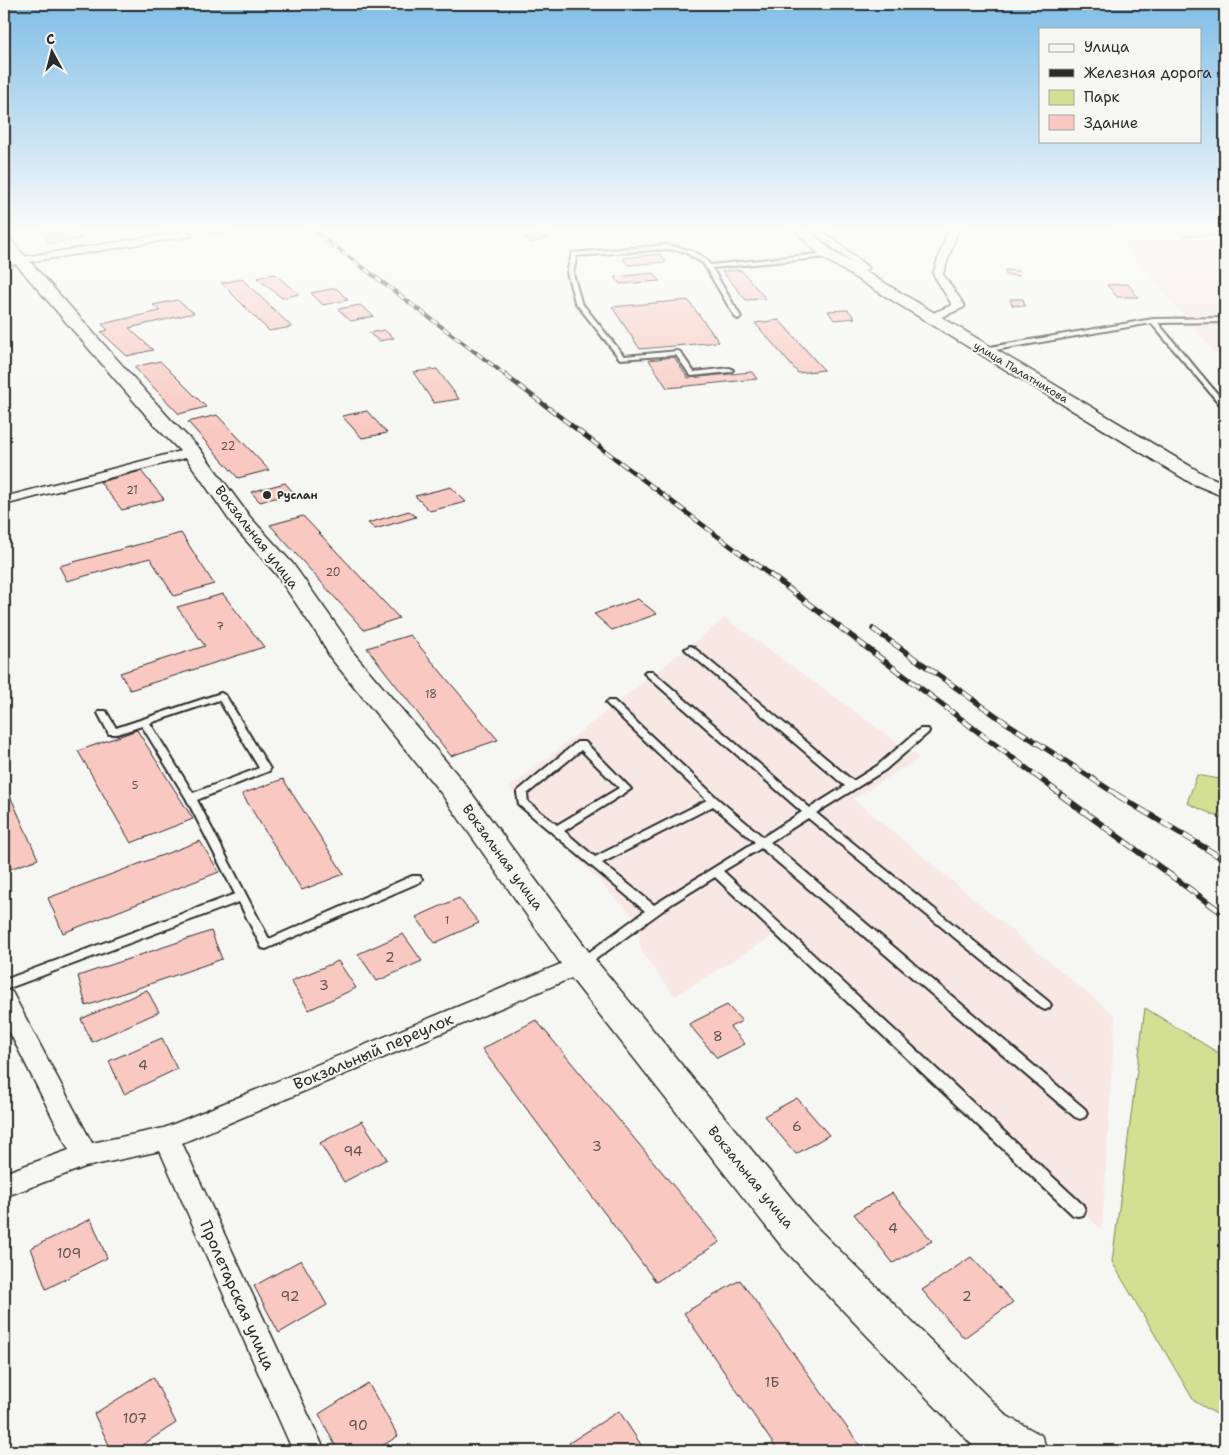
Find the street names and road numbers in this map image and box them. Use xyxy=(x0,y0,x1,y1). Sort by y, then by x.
street label: улица Палатникова xyxy=(971,338,1071,407)
street label: Вокзальная улица xyxy=(211,482,303,593)
street label: Вокзальная улица xyxy=(459,801,548,914)
street label: Вокзальный переулок xyxy=(290,1008,457,1095)
street label: Вокзальная улица xyxy=(704,1122,798,1232)
street label: Пролетарская улица xyxy=(195,1217,280,1373)

